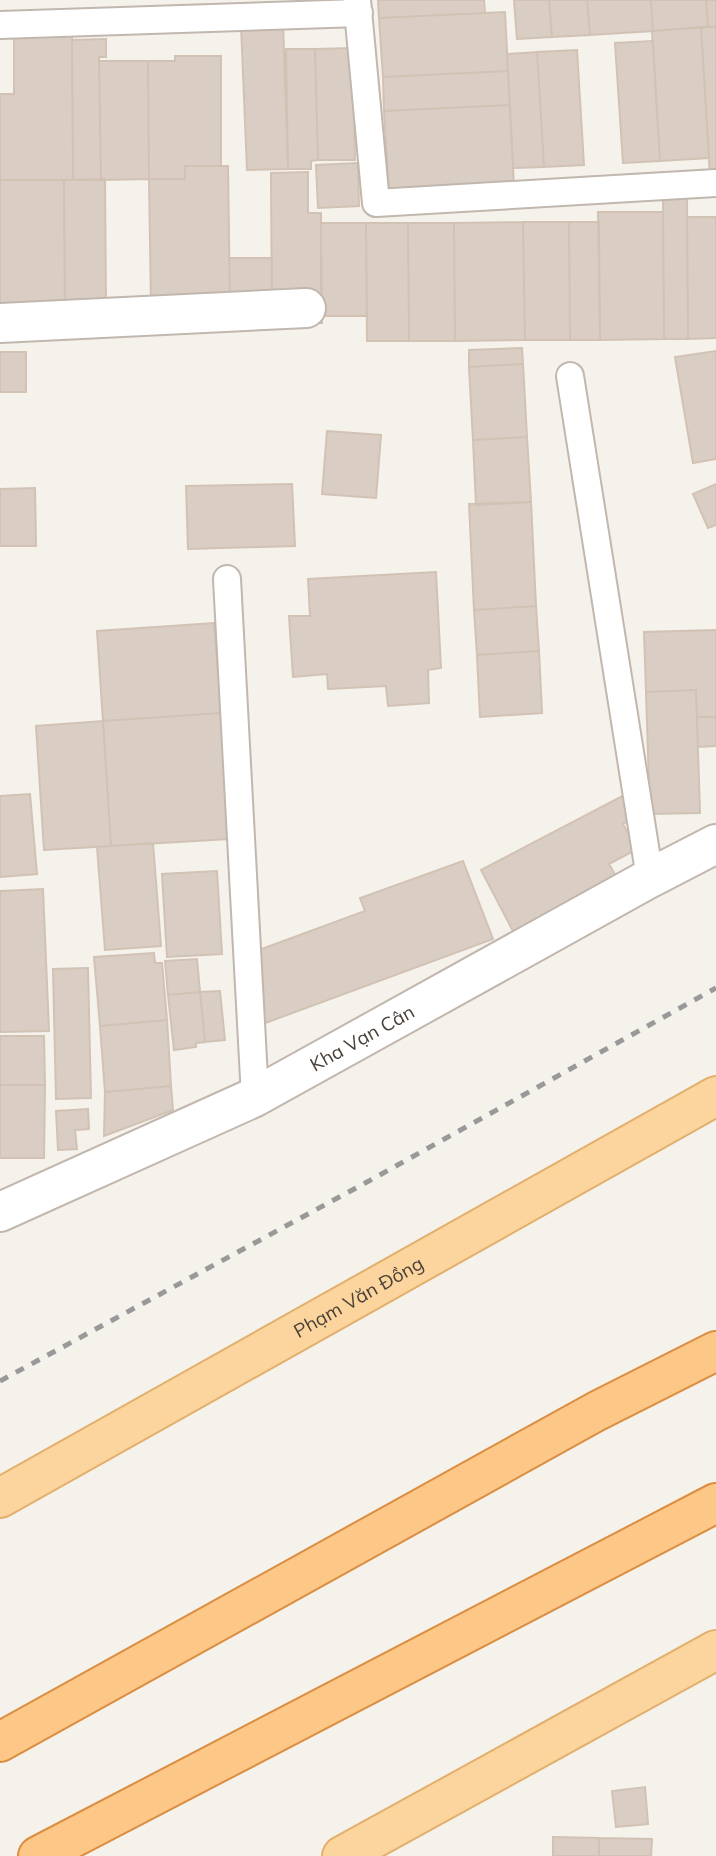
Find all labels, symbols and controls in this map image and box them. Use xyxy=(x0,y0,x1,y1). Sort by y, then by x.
street label: Kha Vạn Cân xyxy=(305,999,418,1076)
street label: Phạm Văn Đồng xyxy=(289,1251,427,1343)

